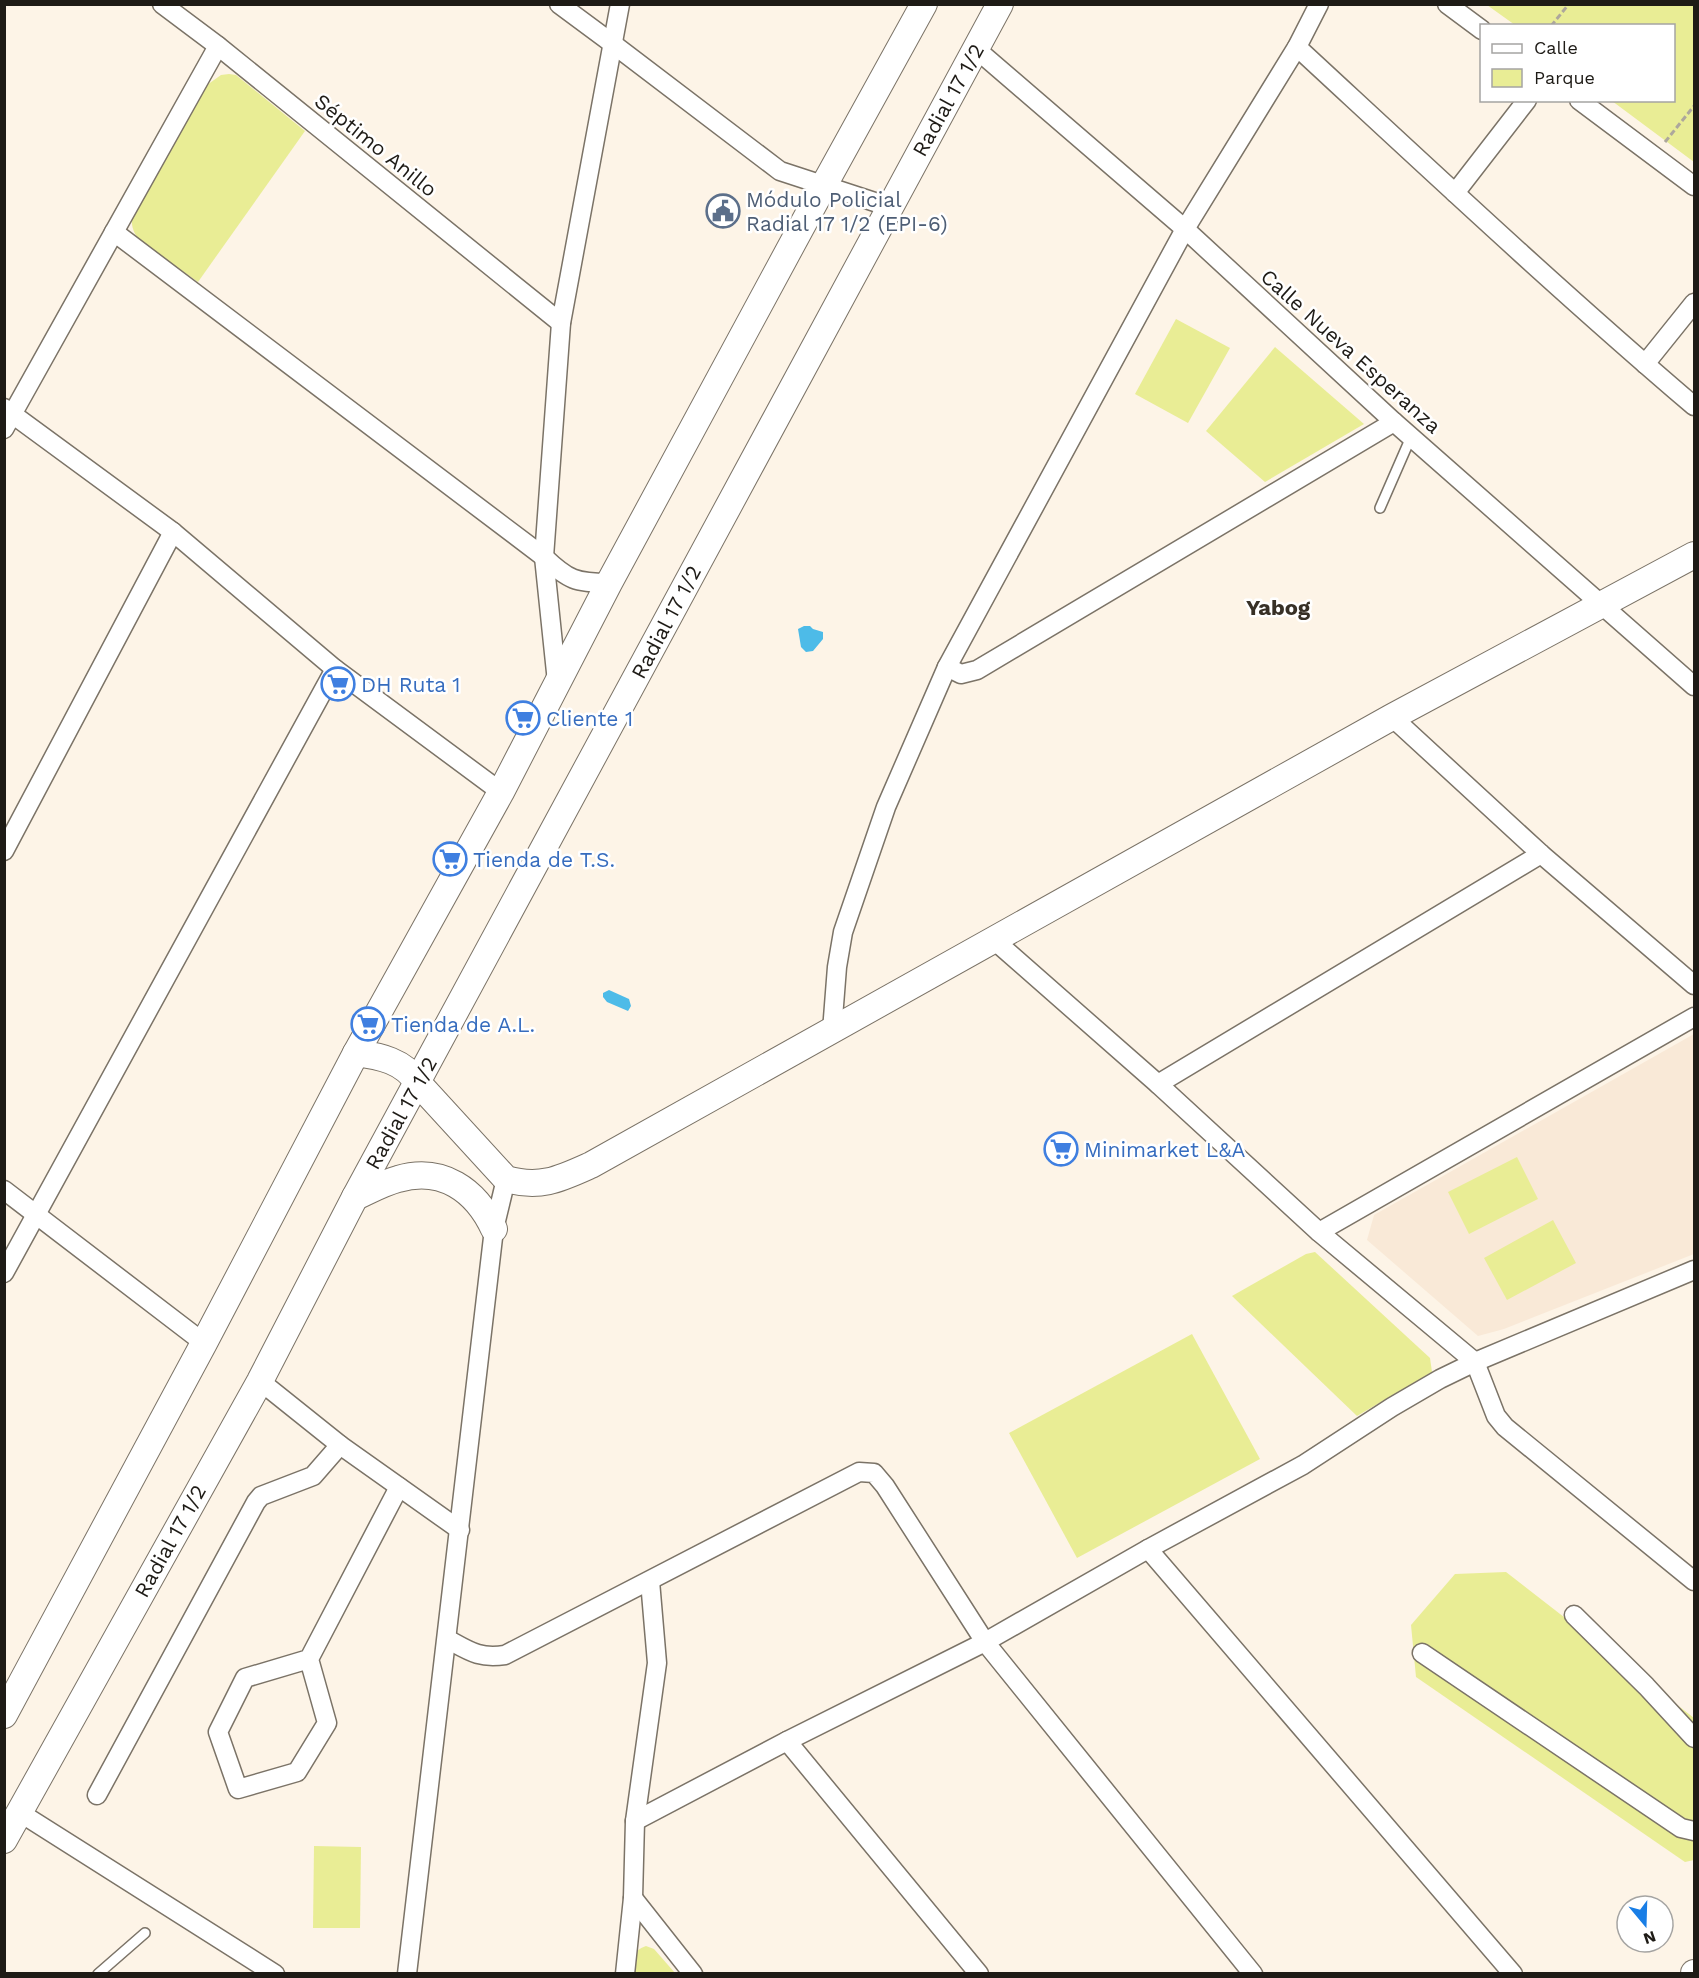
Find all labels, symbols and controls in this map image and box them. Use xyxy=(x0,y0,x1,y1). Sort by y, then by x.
legend xyxy=(1480,24,1675,102)
text: Calle xyxy=(1534,37,1578,58)
street label: Radial 17 1/2 xyxy=(907,39,989,161)
text: Parque xyxy=(1534,67,1595,88)
street label: Séptimo Anillo xyxy=(310,88,442,202)
place label: Módulo Policial Radial 17 1/2 (EPI-6) xyxy=(746,187,948,236)
public building icon: Módulo Policial Radial 17 1/2 (EPI-6) xyxy=(705,193,741,229)
street label: Calle Nueva Esperanza xyxy=(1256,264,1446,439)
street label: Radial 17 1/2 xyxy=(626,561,706,683)
district label: Yabog xyxy=(1246,595,1311,620)
supermarket icon: DH Ruta 1 xyxy=(320,666,356,702)
place label: DH Ruta 1 xyxy=(361,672,461,697)
supermarket icon: Cliente 1 xyxy=(505,700,541,736)
place label: Cliente 1 xyxy=(546,706,633,731)
supermarket icon: Tienda de T.S. xyxy=(432,841,468,877)
place label: Tienda de T.S. xyxy=(473,847,615,872)
supermarket icon: Tienda de A.L. xyxy=(350,1006,386,1042)
place label: Tienda de A.L. xyxy=(391,1012,535,1037)
street label: Radial 17 1/2 xyxy=(360,1052,442,1174)
supermarket icon: Minimarket L&A xyxy=(1043,1131,1079,1167)
place label: Minimarket L&A xyxy=(1084,1137,1246,1162)
street label: Radial 17 1/2 xyxy=(129,1480,211,1602)
north arrow xyxy=(1615,1894,1675,1954)
text: N xyxy=(1641,1927,1658,1949)

